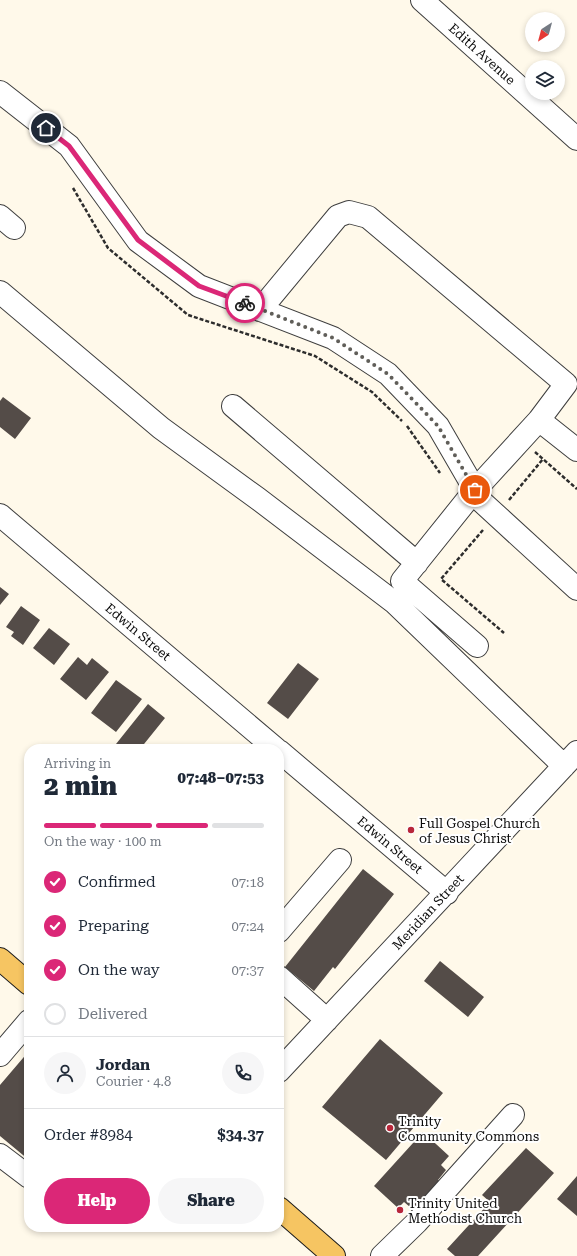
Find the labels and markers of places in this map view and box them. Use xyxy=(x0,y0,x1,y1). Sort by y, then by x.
pin xyxy=(29,111,63,145)
pin xyxy=(458,473,492,507)
place label: Full Gospel Church of Jesus Christ xyxy=(419,816,541,846)
marker: Full Gospel Church of Jesus Christ xyxy=(406,825,416,835)
place label: Trinity Community Commons xyxy=(398,1114,539,1144)
marker: Trinity Community Commons xyxy=(385,1123,395,1133)
place label: Trinity United Methodist Church xyxy=(408,1196,523,1226)
marker: Trinity United Methodist Church xyxy=(395,1205,405,1215)

